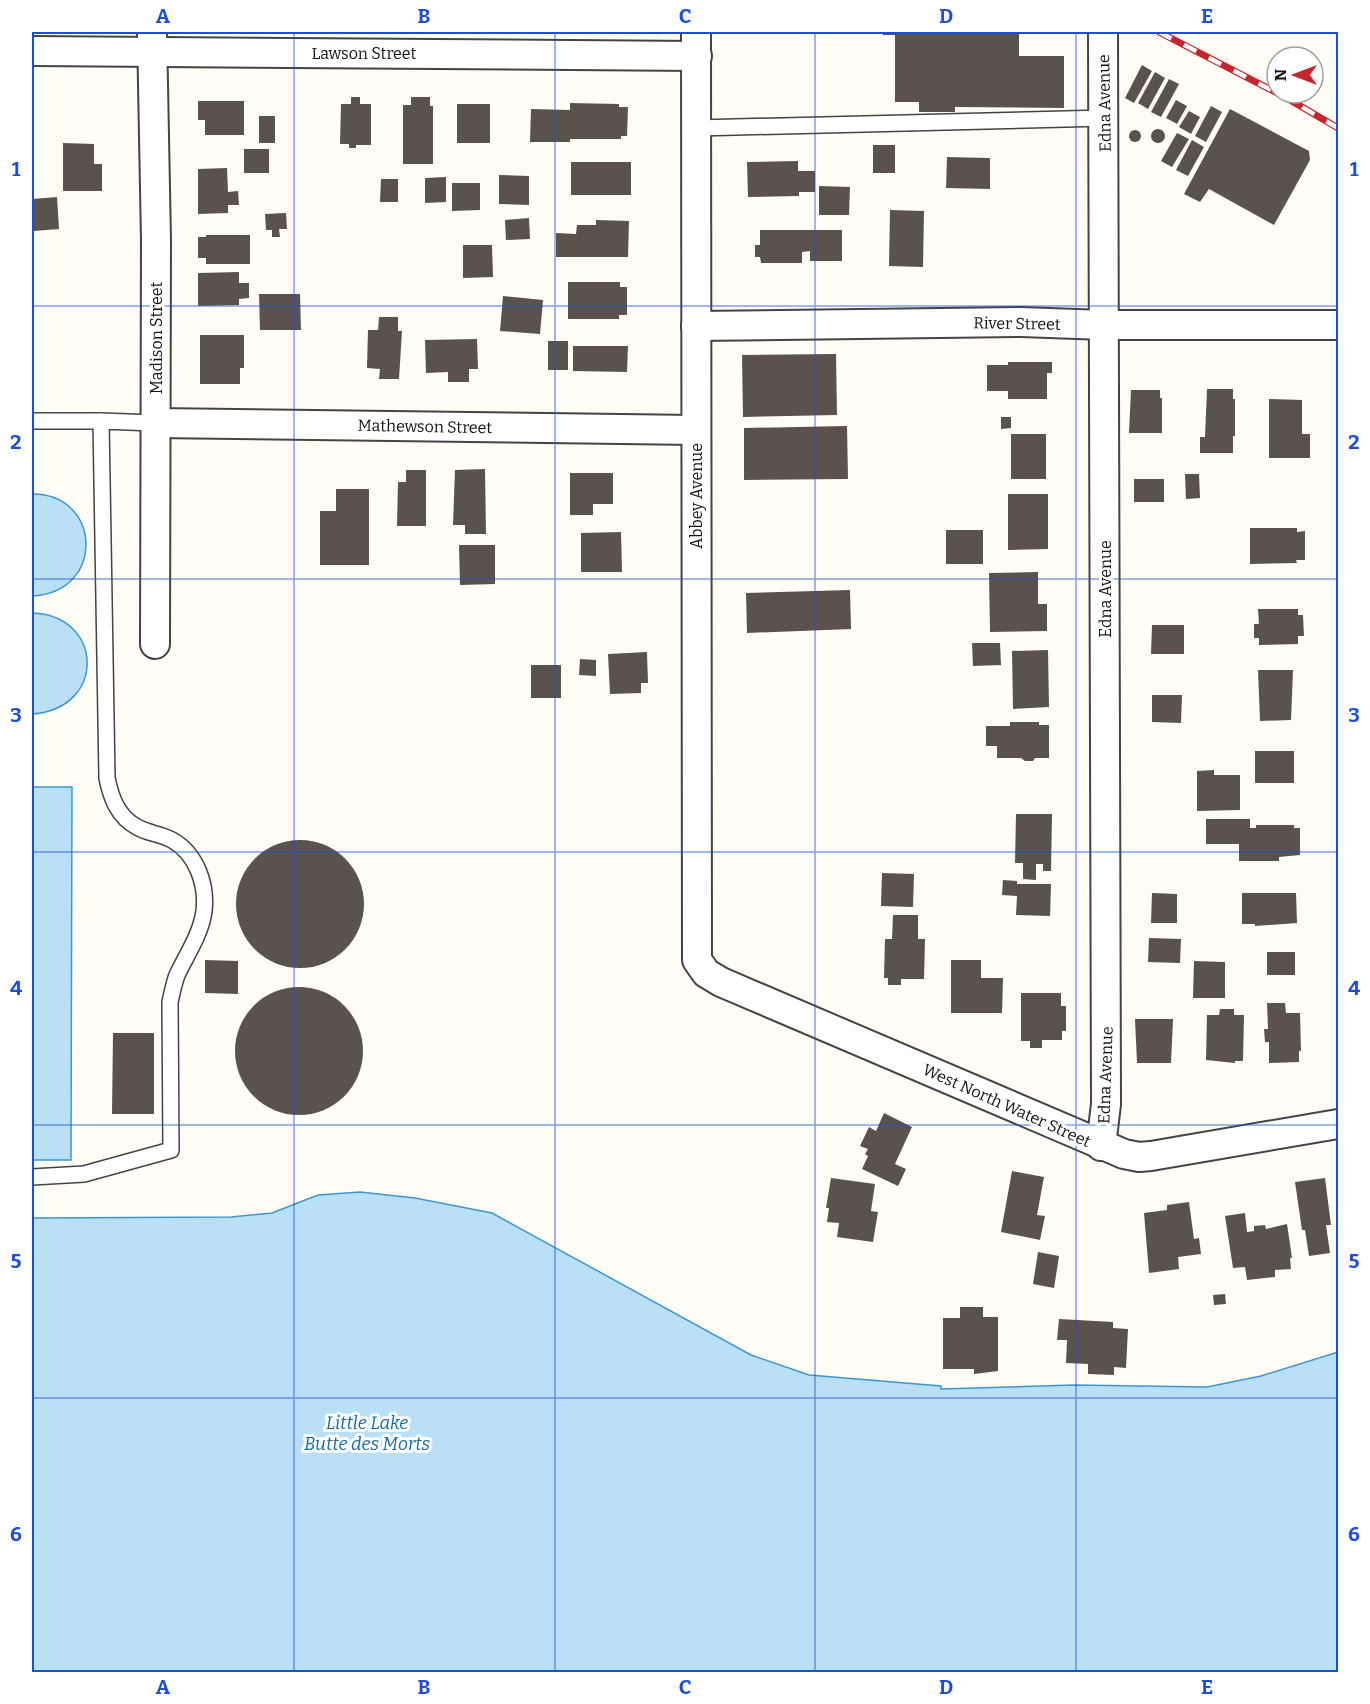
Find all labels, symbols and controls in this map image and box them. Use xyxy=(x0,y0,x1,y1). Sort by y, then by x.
text: A xyxy=(156,4,171,28)
text: B xyxy=(418,4,431,28)
text: C xyxy=(679,4,691,28)
text: D xyxy=(939,4,953,28)
text: E xyxy=(1201,4,1213,28)
street label: Lawson Street xyxy=(312,44,417,63)
north arrow xyxy=(1265,45,1325,105)
street label: Edna Avenue xyxy=(1094,54,1115,152)
text: N xyxy=(1271,69,1290,81)
text: 1 xyxy=(12,157,21,181)
text: 1 xyxy=(1350,157,1359,181)
street label: Madison Street xyxy=(147,282,166,394)
street label: River Street xyxy=(973,313,1061,334)
street label: Mathewson Street xyxy=(358,416,493,437)
text: 2 xyxy=(10,430,22,454)
text: 2 xyxy=(1348,430,1360,454)
street label: Abbey Avenue xyxy=(687,443,706,549)
street label: Edna Avenue xyxy=(1096,540,1115,638)
text: 3 xyxy=(10,703,22,727)
text: 3 xyxy=(1348,703,1360,727)
text: 4 xyxy=(10,976,22,1000)
text: 4 xyxy=(1348,976,1360,1000)
street label: Edna Avenue xyxy=(1094,1026,1117,1124)
street label: West North Water Street xyxy=(920,1060,1094,1151)
text: 5 xyxy=(11,1249,22,1273)
text: 5 xyxy=(1349,1249,1360,1273)
water label: Little Lake Butte des Morts xyxy=(304,1412,430,1455)
text: 6 xyxy=(10,1522,22,1546)
text: 6 xyxy=(1348,1522,1360,1546)
text: A xyxy=(156,1675,171,1699)
text: B xyxy=(418,1675,431,1699)
text: C xyxy=(679,1675,691,1699)
text: D xyxy=(939,1675,953,1699)
text: E xyxy=(1201,1675,1213,1699)

